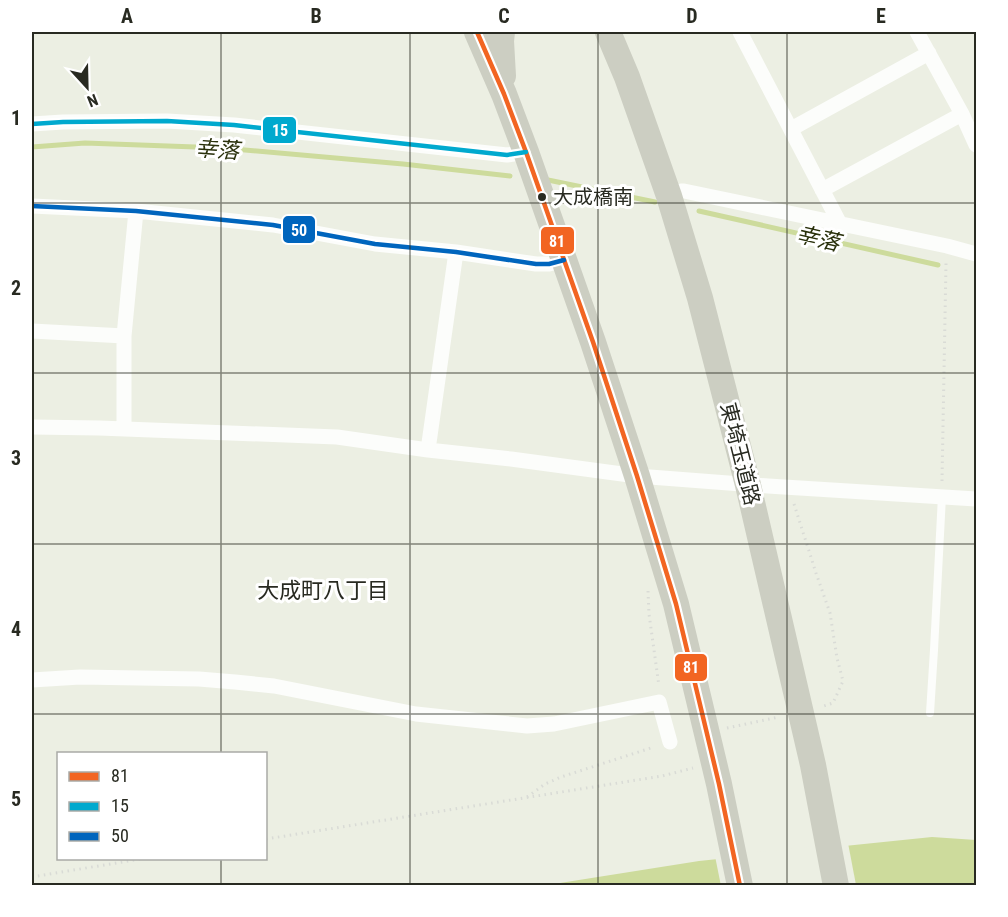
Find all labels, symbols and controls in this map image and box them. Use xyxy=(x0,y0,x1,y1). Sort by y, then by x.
text: A xyxy=(121,4,133,28)
text: B xyxy=(310,4,322,28)
text: C xyxy=(498,4,510,28)
text: D xyxy=(686,4,698,28)
text: E xyxy=(876,4,886,28)
north arrow xyxy=(57,57,117,117)
text: N xyxy=(84,90,101,111)
text: 1 xyxy=(11,106,21,130)
line badge: 15 xyxy=(262,116,297,144)
text: 15 xyxy=(272,121,288,140)
water label: 幸落 xyxy=(194,135,243,164)
place label: 大成橋南 xyxy=(553,185,633,209)
marker: 大成橋南 xyxy=(536,191,548,203)
line badge: 50 xyxy=(282,215,316,244)
text: 50 xyxy=(291,221,307,240)
water label: 幸落 xyxy=(794,221,845,256)
line badge: 81 xyxy=(540,226,575,255)
text: 81 xyxy=(549,232,565,251)
text: 2 xyxy=(11,276,21,300)
street label: 東埼玉道路 xyxy=(716,400,764,508)
text: 3 xyxy=(11,446,21,470)
district label: 大成町八丁目 xyxy=(257,578,389,603)
text: 4 xyxy=(11,617,21,641)
line badge: 81 xyxy=(674,653,708,682)
text: 81 xyxy=(683,658,699,677)
legend xyxy=(57,752,267,860)
text: 81 xyxy=(111,765,129,786)
text: 5 xyxy=(11,787,21,811)
text: 15 xyxy=(111,795,129,816)
text: 50 xyxy=(111,825,129,846)

